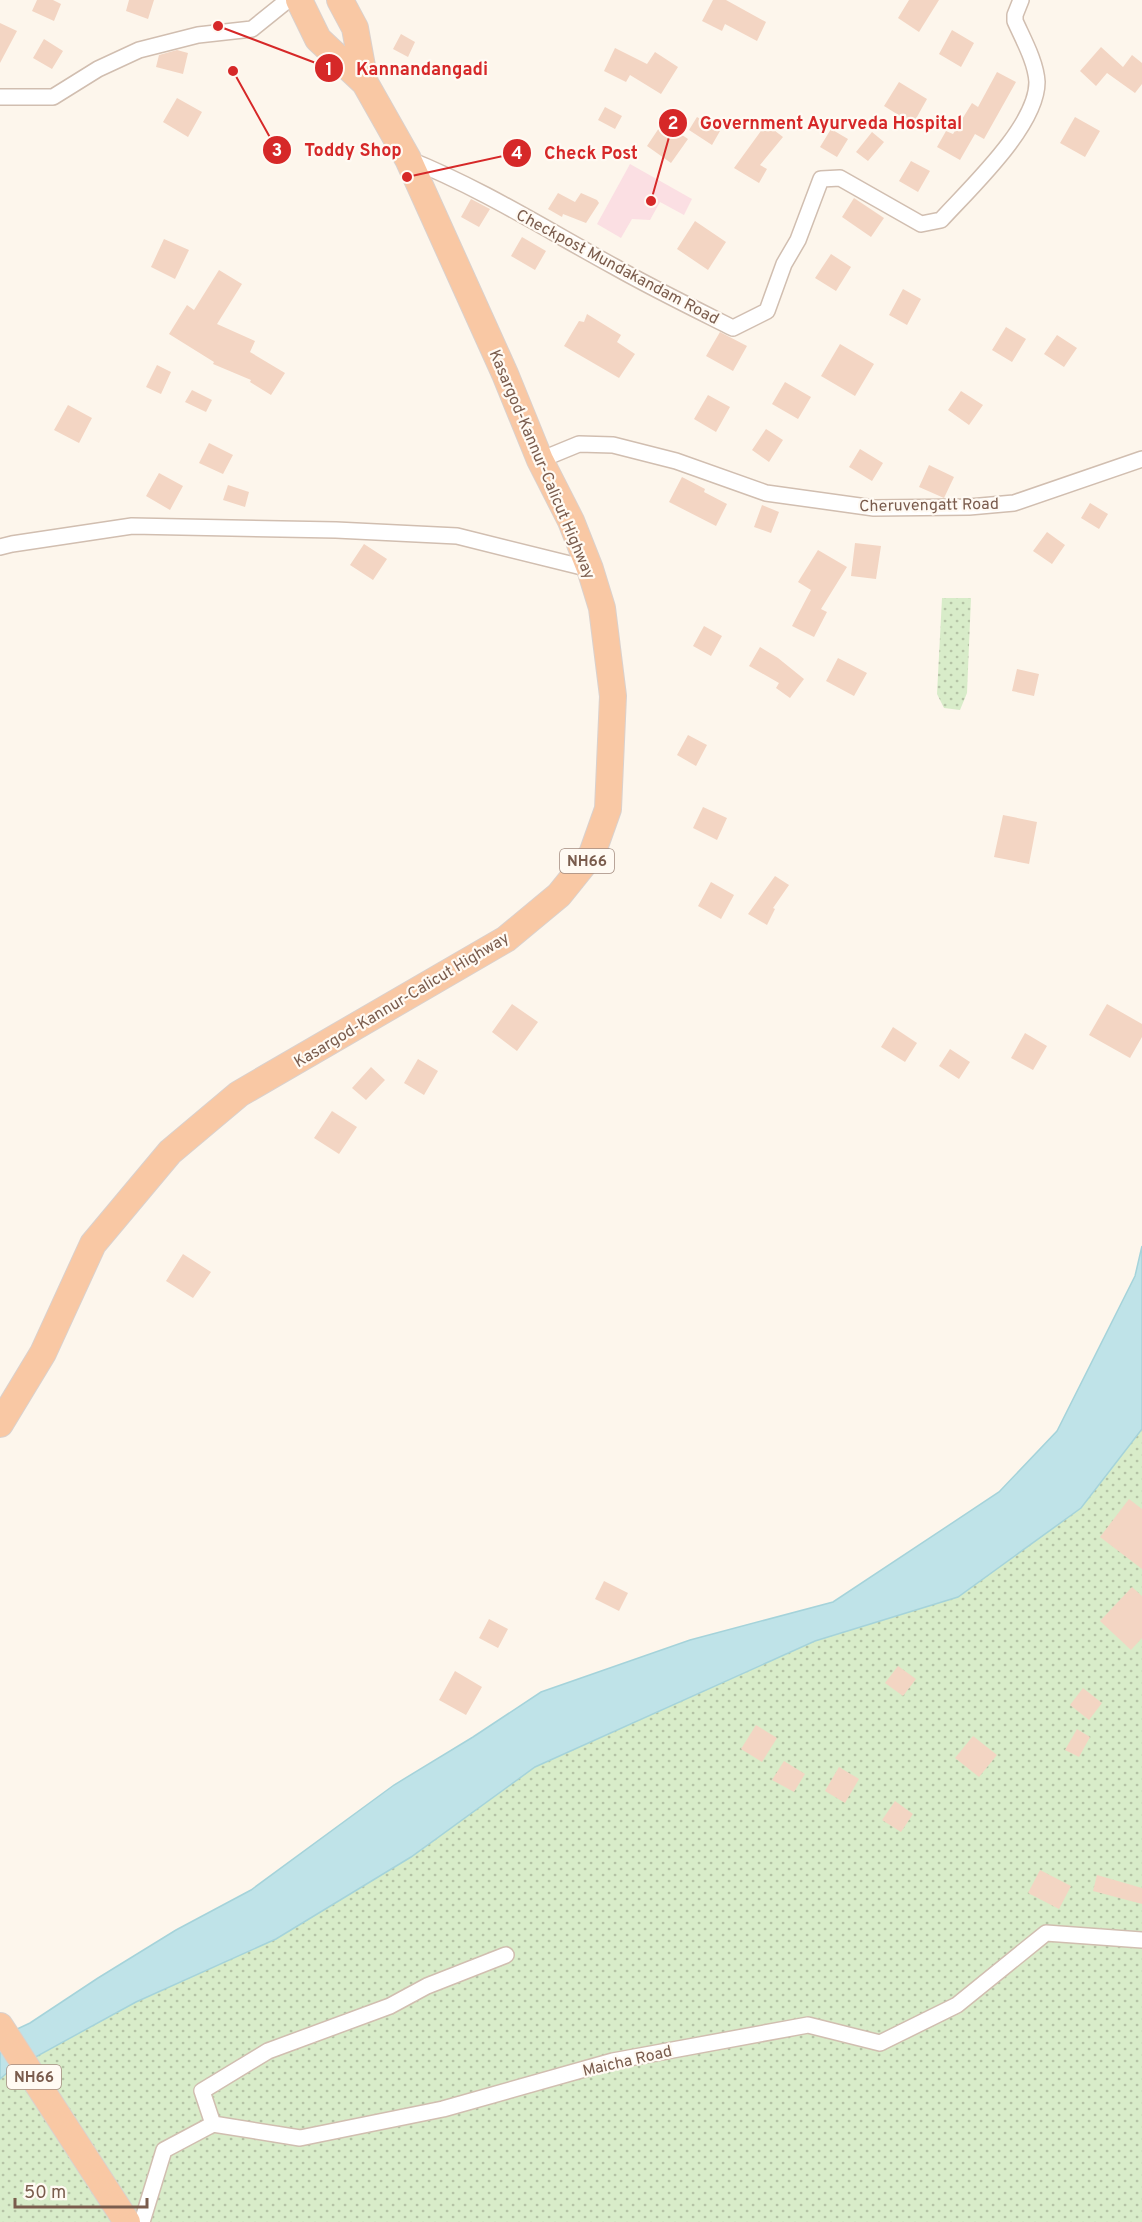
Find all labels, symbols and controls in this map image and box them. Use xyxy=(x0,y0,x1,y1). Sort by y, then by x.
callout: Kannandangadi xyxy=(314,50,500,86)
text: 1 xyxy=(325,59,333,82)
text: Kannandangadi xyxy=(356,59,488,82)
callout: Government Ayurveda Hospital xyxy=(658,105,975,141)
text: 2 xyxy=(667,113,679,136)
text: Government Ayurveda Hospital xyxy=(700,113,962,136)
callout: Toddy Shop xyxy=(262,132,414,168)
callout: Check Post xyxy=(502,135,650,171)
text: 3 xyxy=(272,140,282,163)
text: Toddy Shop xyxy=(304,140,402,163)
text: 4 xyxy=(511,143,523,166)
text: Check Post xyxy=(544,143,638,166)
street label: Checkpost Mundakandam Road xyxy=(512,206,722,330)
street label: Kasargod-Kannur-Calicut Highway xyxy=(484,347,599,583)
street label: Cheruvengatt Road xyxy=(859,495,999,517)
road number: NH66 xyxy=(560,849,614,873)
street label: Kasargod-Kannur-Calicut Highway xyxy=(291,928,513,1073)
street label: Maicha Road xyxy=(581,2042,674,2082)
road number: NH66 xyxy=(7,2065,61,2089)
scale bar xyxy=(15,2171,147,2209)
text: 50 m xyxy=(24,2182,66,2205)

